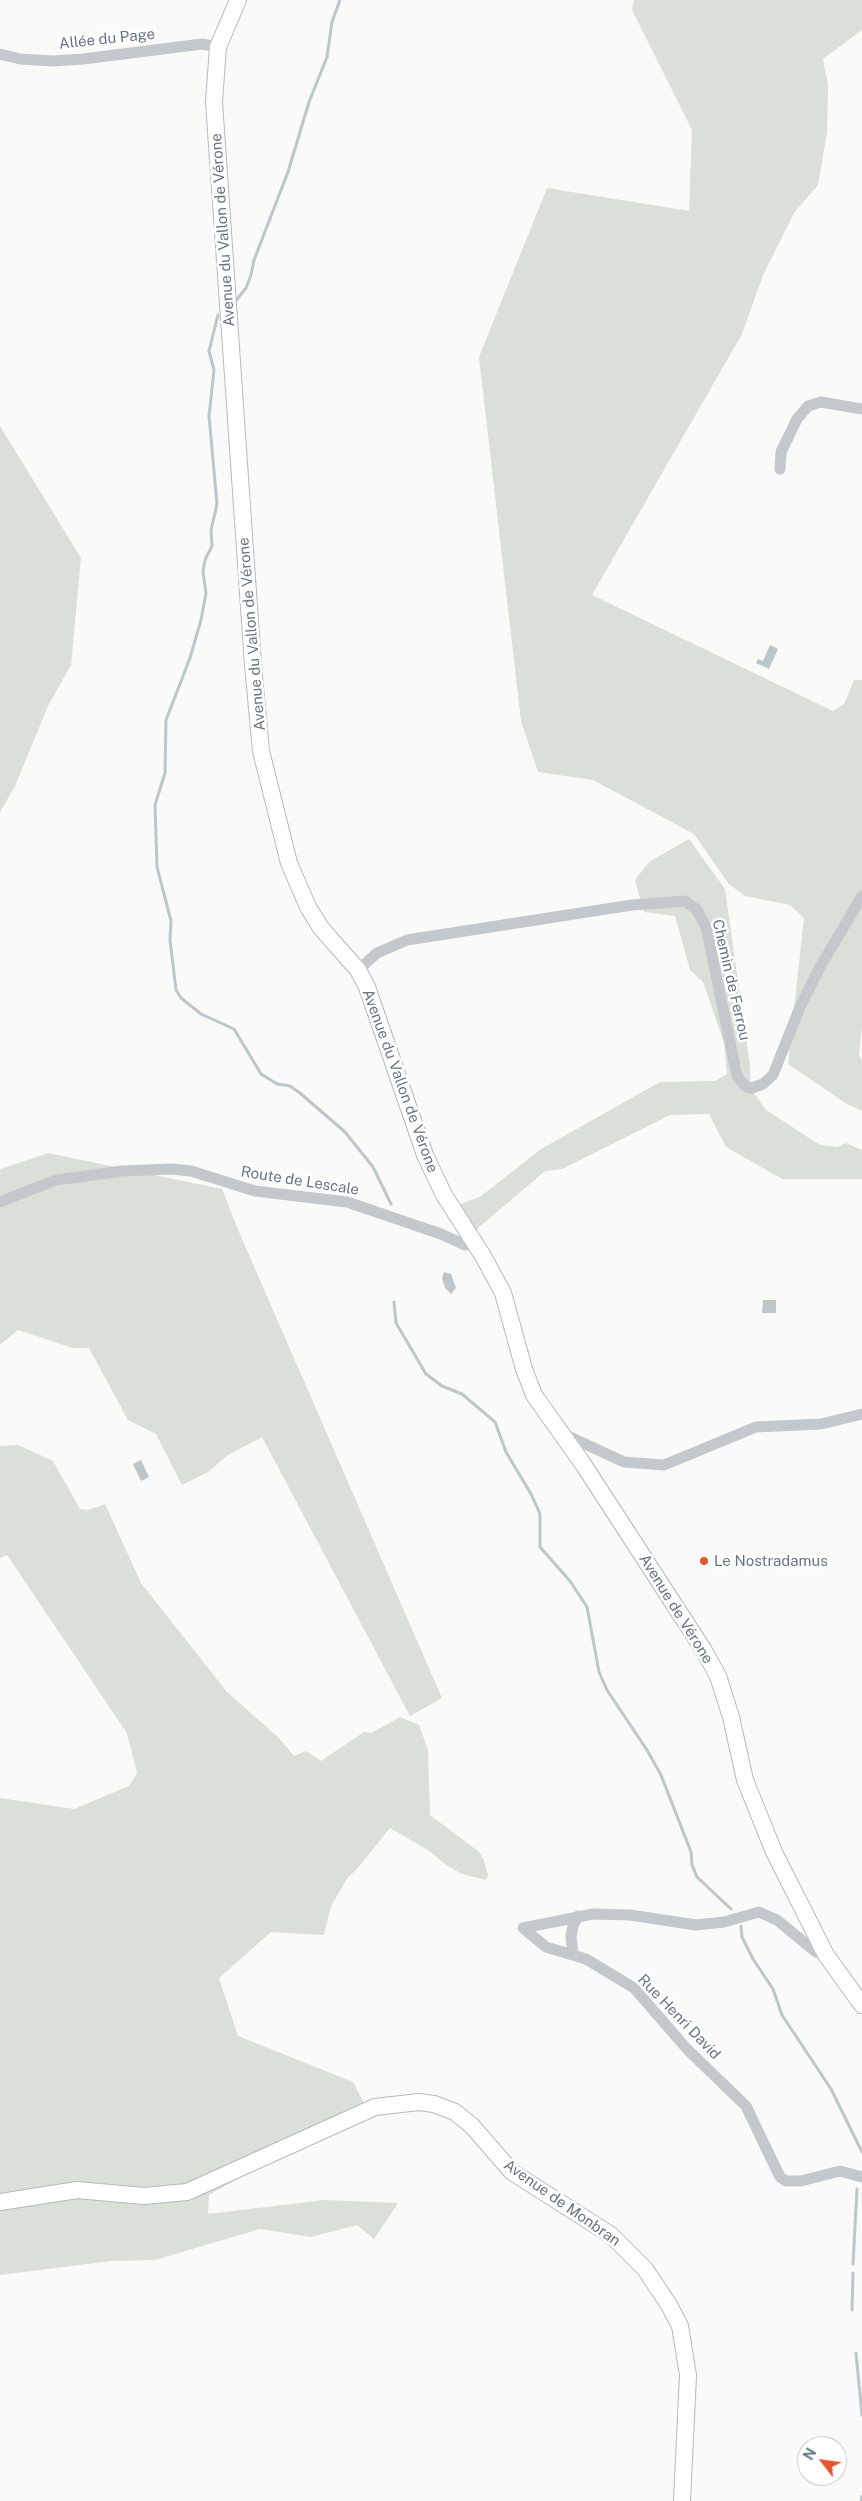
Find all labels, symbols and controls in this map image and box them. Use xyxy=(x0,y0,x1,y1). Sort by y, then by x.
street label: Allée du Page xyxy=(58,25,156,53)
street label: Avenue du Vallon de Vérone xyxy=(207,133,239,327)
street label: Avenue du Vallon de Vérone xyxy=(235,537,269,731)
street label: Chemin de Ferrou xyxy=(708,918,754,1042)
street label: Avenue du Vallon de Vérone xyxy=(358,987,442,1175)
street label: Route de Lescale xyxy=(240,1163,360,1199)
street label: Avenue de Vérone xyxy=(635,1551,717,1667)
place label: Le Nostradamus xyxy=(714,1552,828,1570)
marker: Le Nostradamus xyxy=(698,1555,710,1567)
street label: Rue Henri David xyxy=(634,1971,724,2063)
street label: Avenue de Monbran xyxy=(500,2156,624,2250)
north arrow xyxy=(797,2436,847,2486)
text: N xyxy=(800,2445,820,2463)

